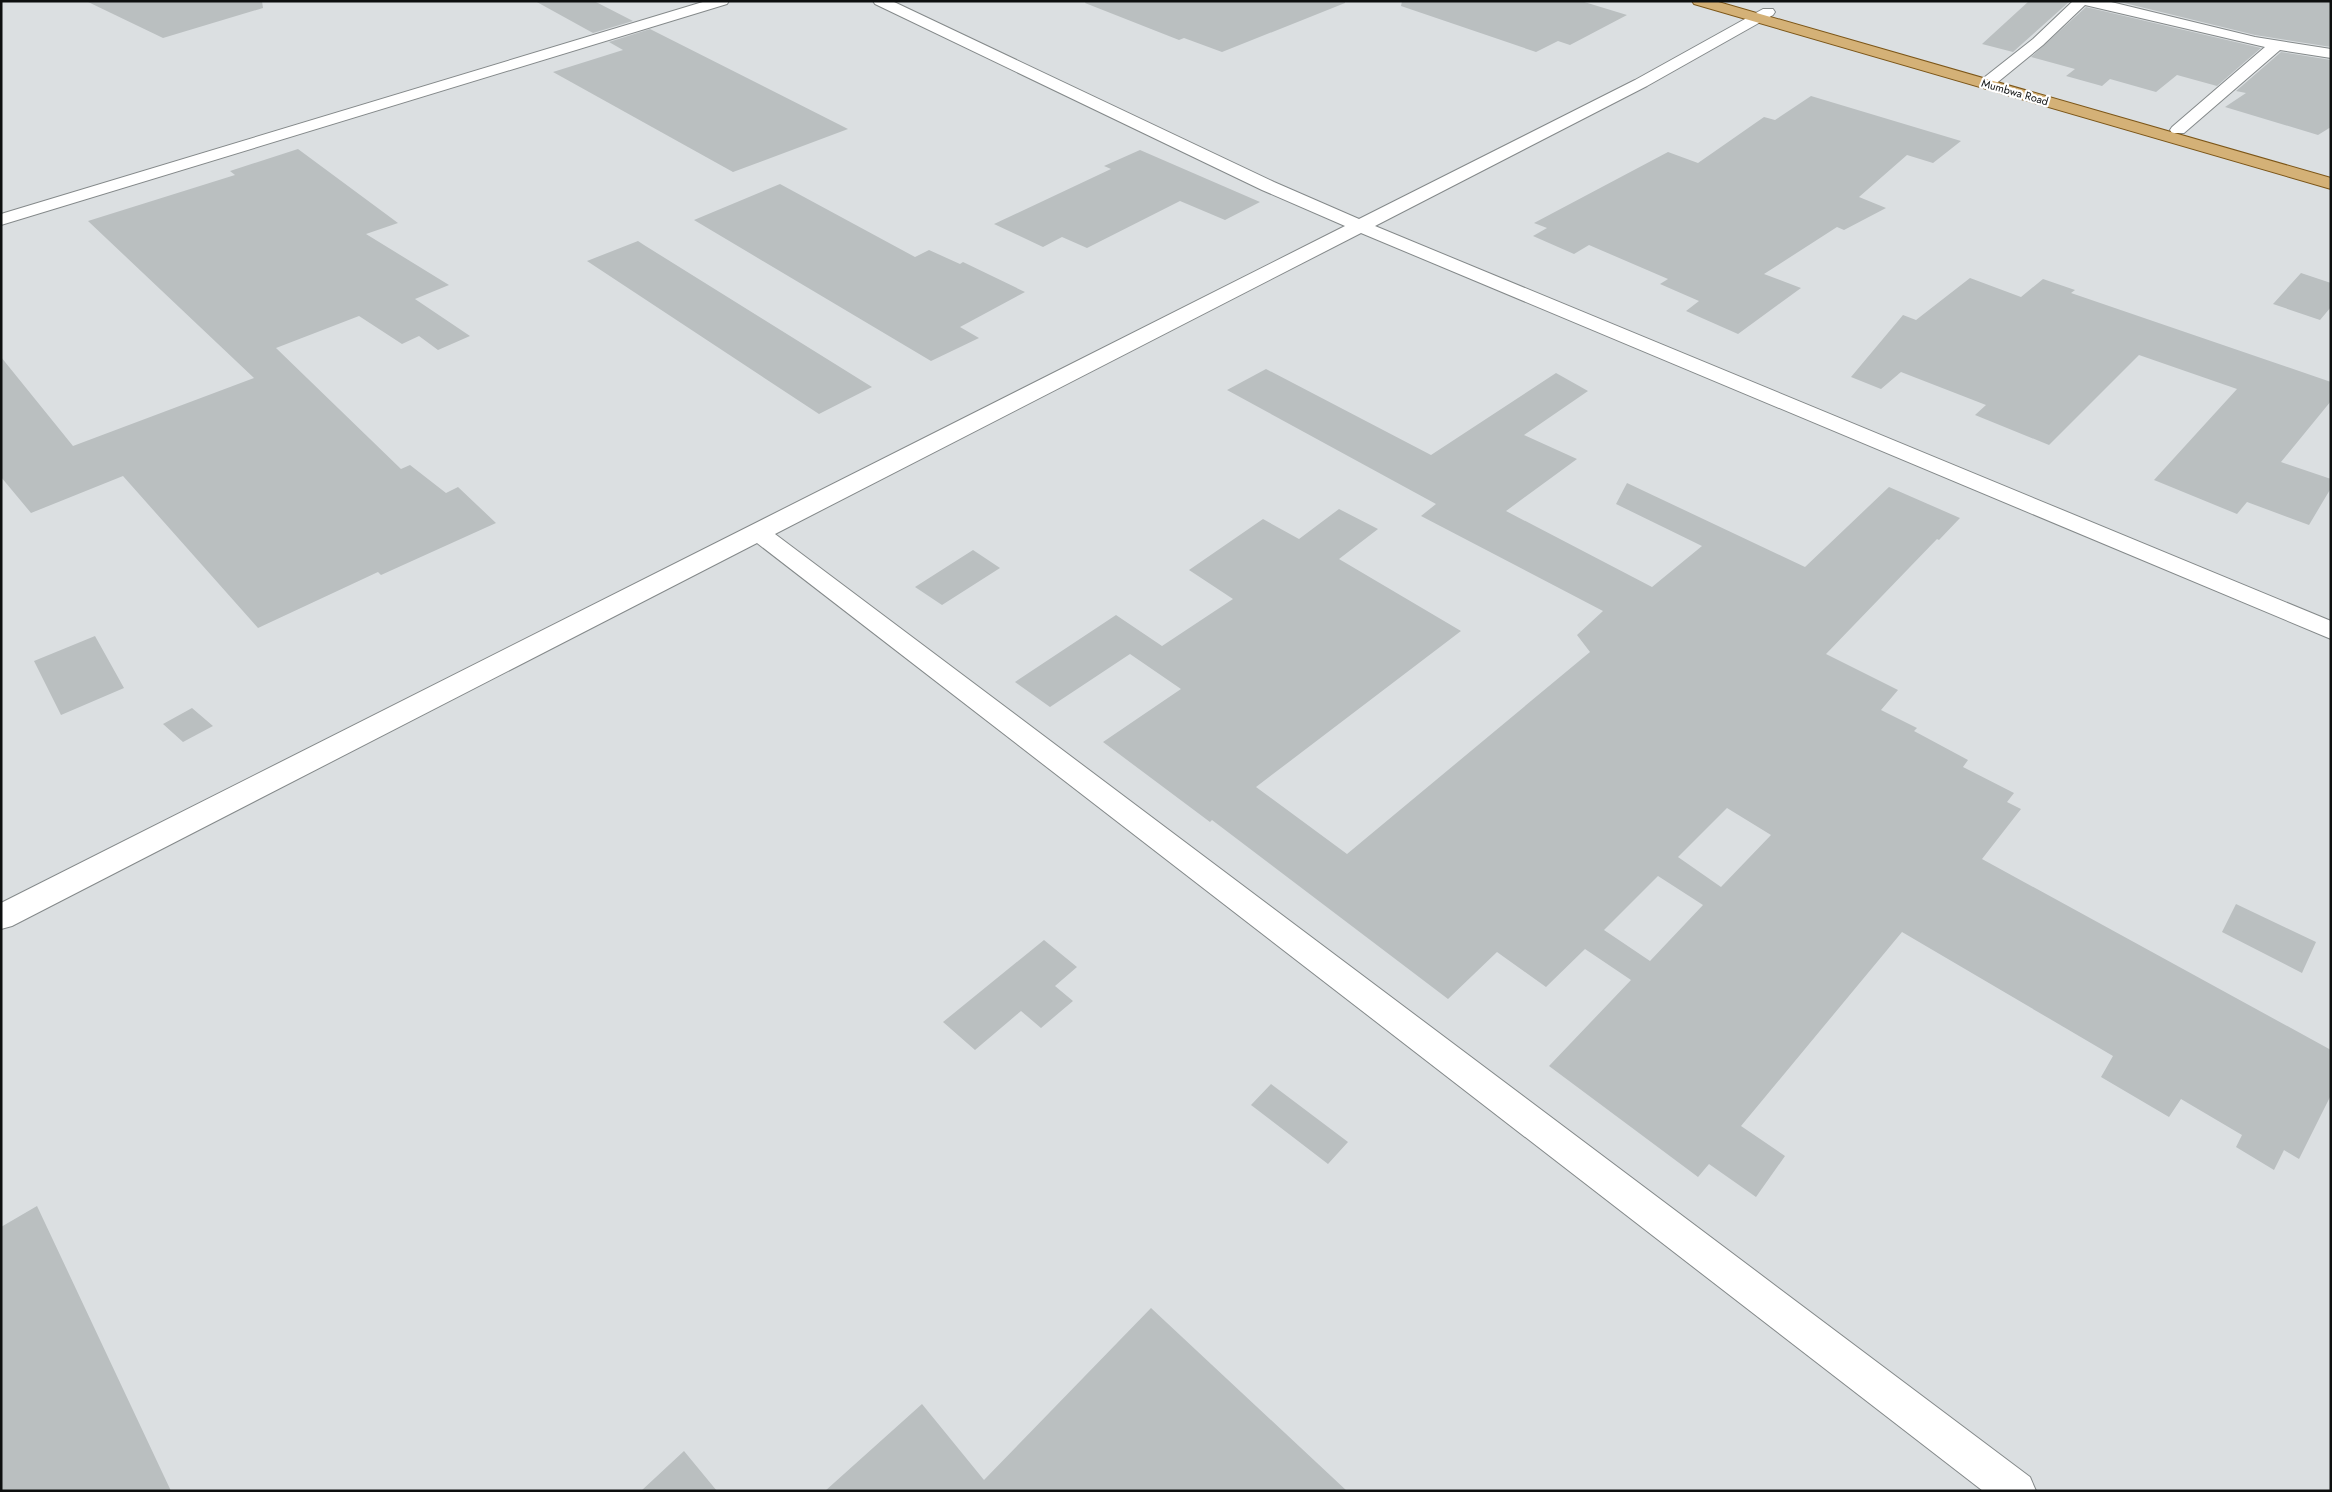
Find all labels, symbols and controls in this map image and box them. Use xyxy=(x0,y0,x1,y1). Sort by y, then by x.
street label: Mumbwa Road xyxy=(1980,75,2050,109)

